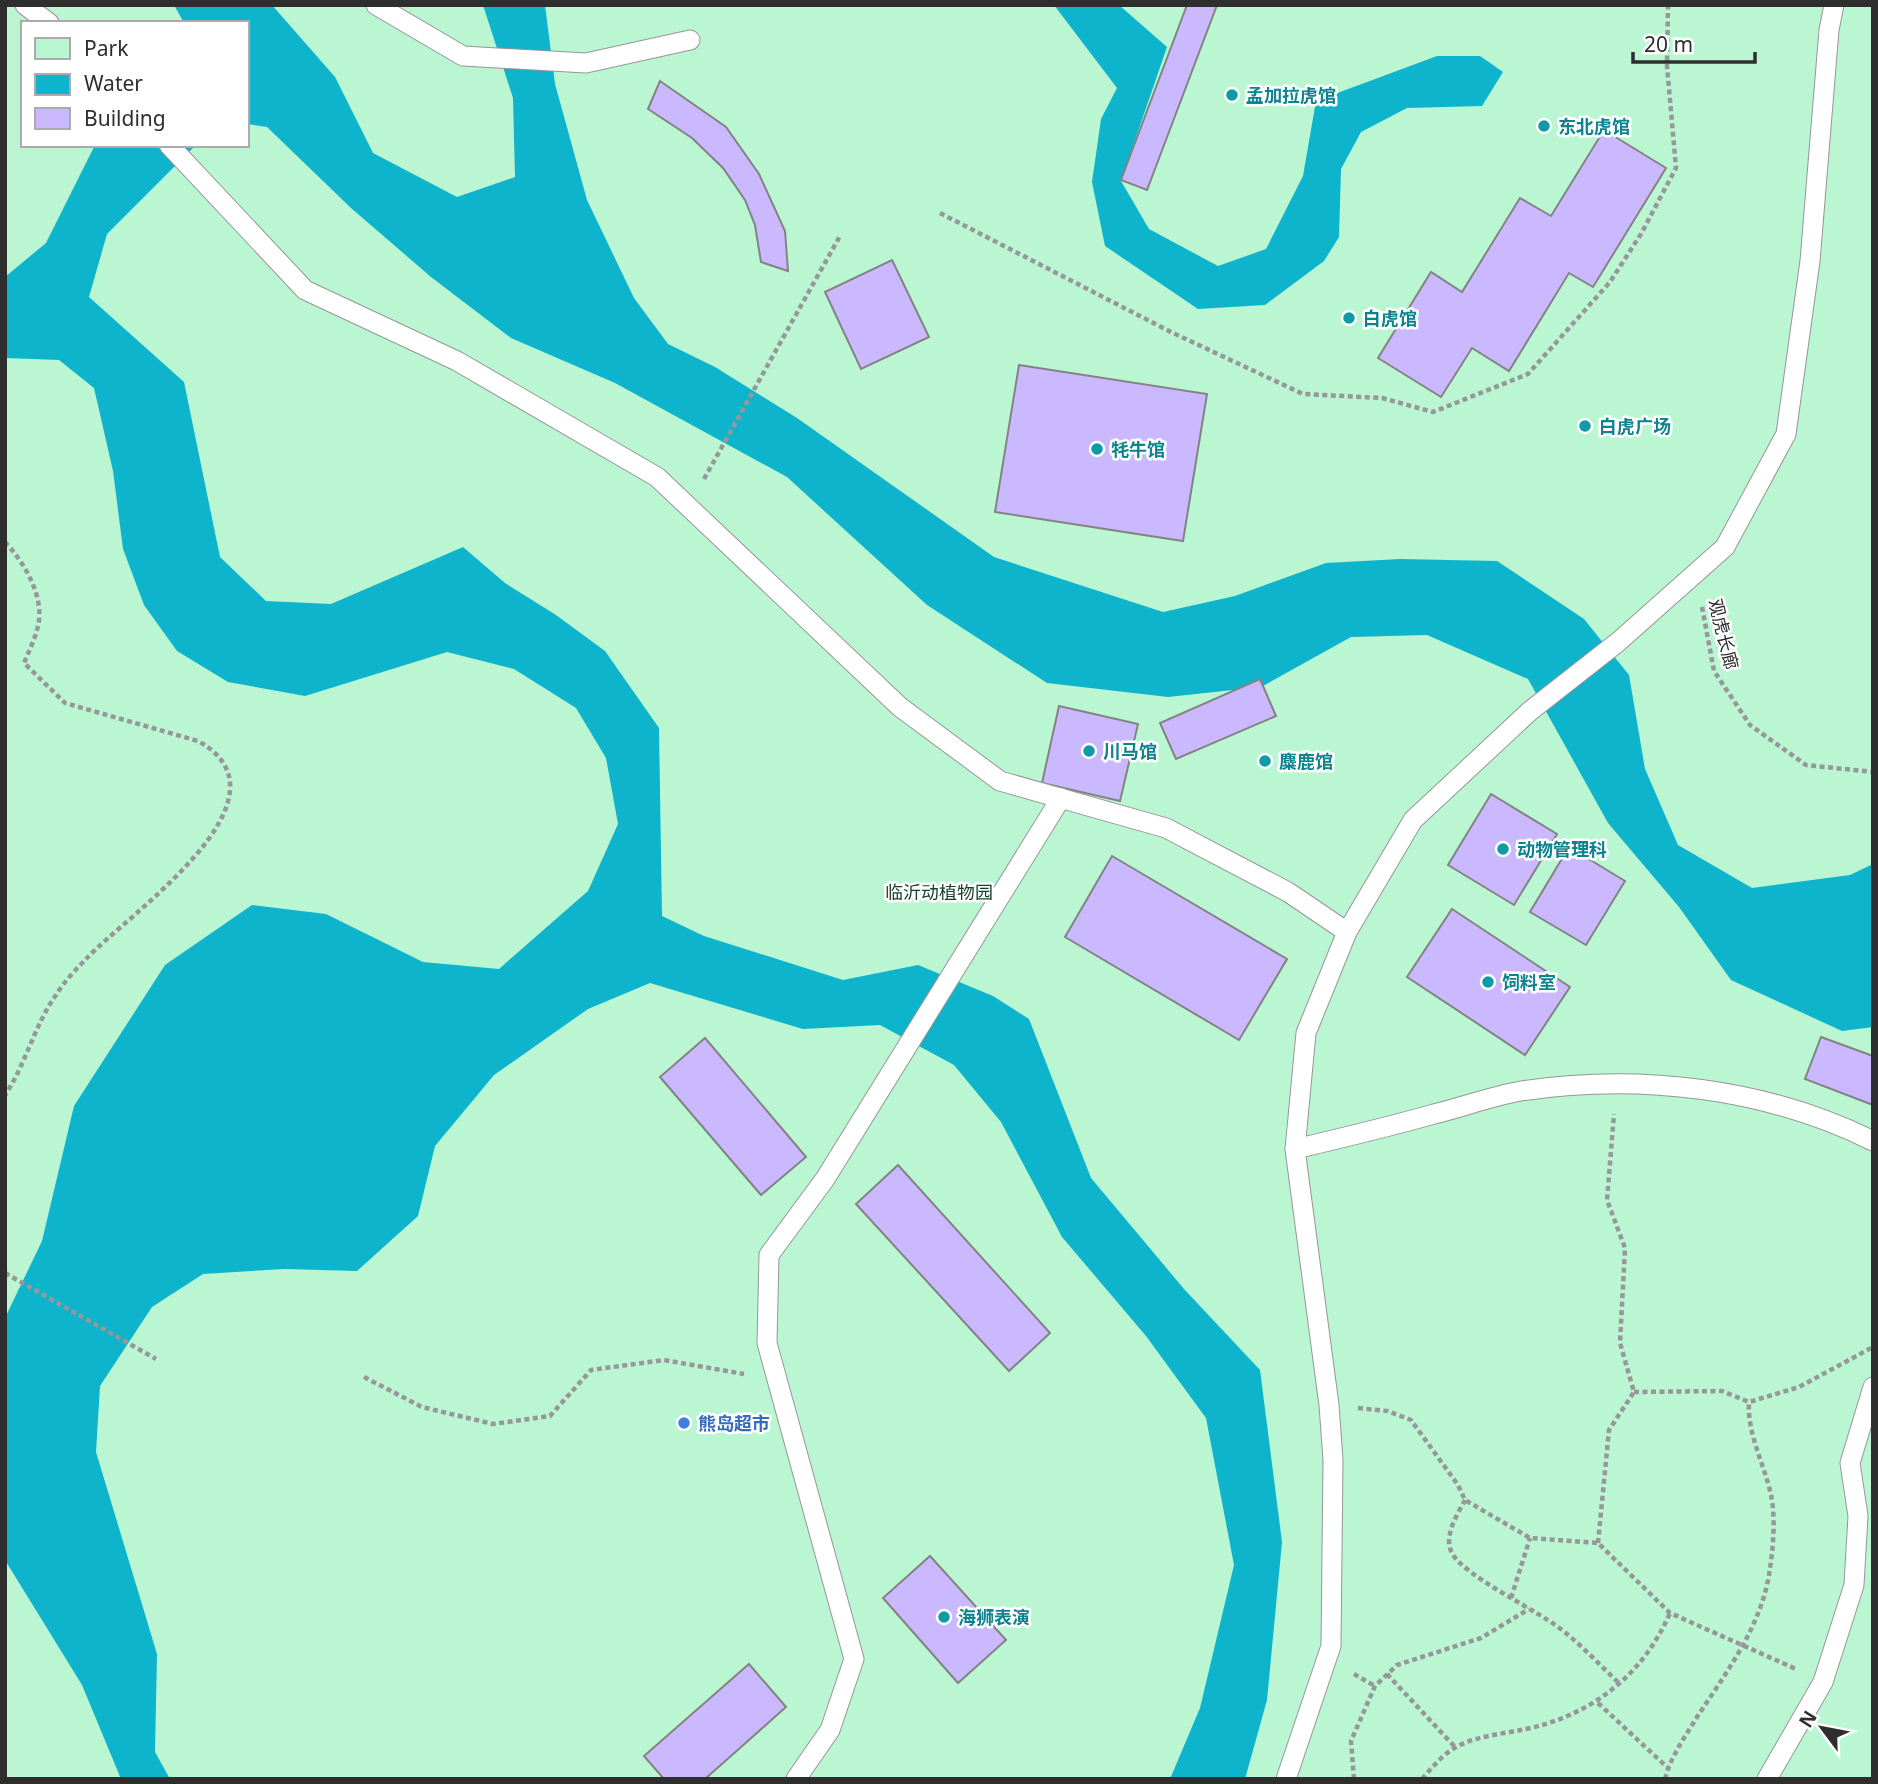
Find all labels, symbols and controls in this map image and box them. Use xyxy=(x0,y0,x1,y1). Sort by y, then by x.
legend xyxy=(21,21,248,147)
scale bar xyxy=(1633,21,1756,65)
text: 20 m xyxy=(1644,30,1693,58)
text: Park xyxy=(84,34,129,62)
text: Water xyxy=(84,69,143,97)
place label: 孟加拉虎馆 xyxy=(1246,83,1336,107)
marker: 孟加拉虎馆 xyxy=(1224,87,1240,103)
text: Building xyxy=(84,104,166,132)
place label: 东北虎馆 xyxy=(1558,114,1630,138)
marker: 东北虎馆 xyxy=(1536,118,1552,134)
place label: 白虎馆 xyxy=(1363,306,1417,330)
marker: 白虎馆 xyxy=(1341,310,1357,326)
place label: 白虎广场 xyxy=(1599,414,1671,438)
marker: 白虎广场 xyxy=(1577,418,1593,434)
place label: 牦牛馆 xyxy=(1111,437,1165,461)
marker: 牦牛馆 xyxy=(1089,441,1105,457)
street label: 观虎长廊 xyxy=(1704,596,1744,672)
place label: 川马馆 xyxy=(1103,739,1157,763)
marker: 川马馆 xyxy=(1081,743,1097,759)
place label: 麋鹿馆 xyxy=(1279,749,1333,773)
marker: 麋鹿馆 xyxy=(1257,753,1273,769)
place label: 动物管理科 xyxy=(1517,837,1607,861)
marker: 动物管理科 xyxy=(1495,841,1511,857)
park label: 临沂动植物园 xyxy=(885,880,993,904)
place label: 饲料室 xyxy=(1502,970,1556,994)
marker: 饲料室 xyxy=(1480,974,1496,990)
place label: 熊岛超市 xyxy=(698,1411,770,1435)
marker: 熊岛超市 xyxy=(676,1415,692,1431)
place label: 海狮表演 xyxy=(958,1605,1030,1629)
marker: 海狮表演 xyxy=(936,1609,952,1625)
north arrow xyxy=(1787,1693,1857,1763)
text: N xyxy=(1792,1706,1823,1732)

